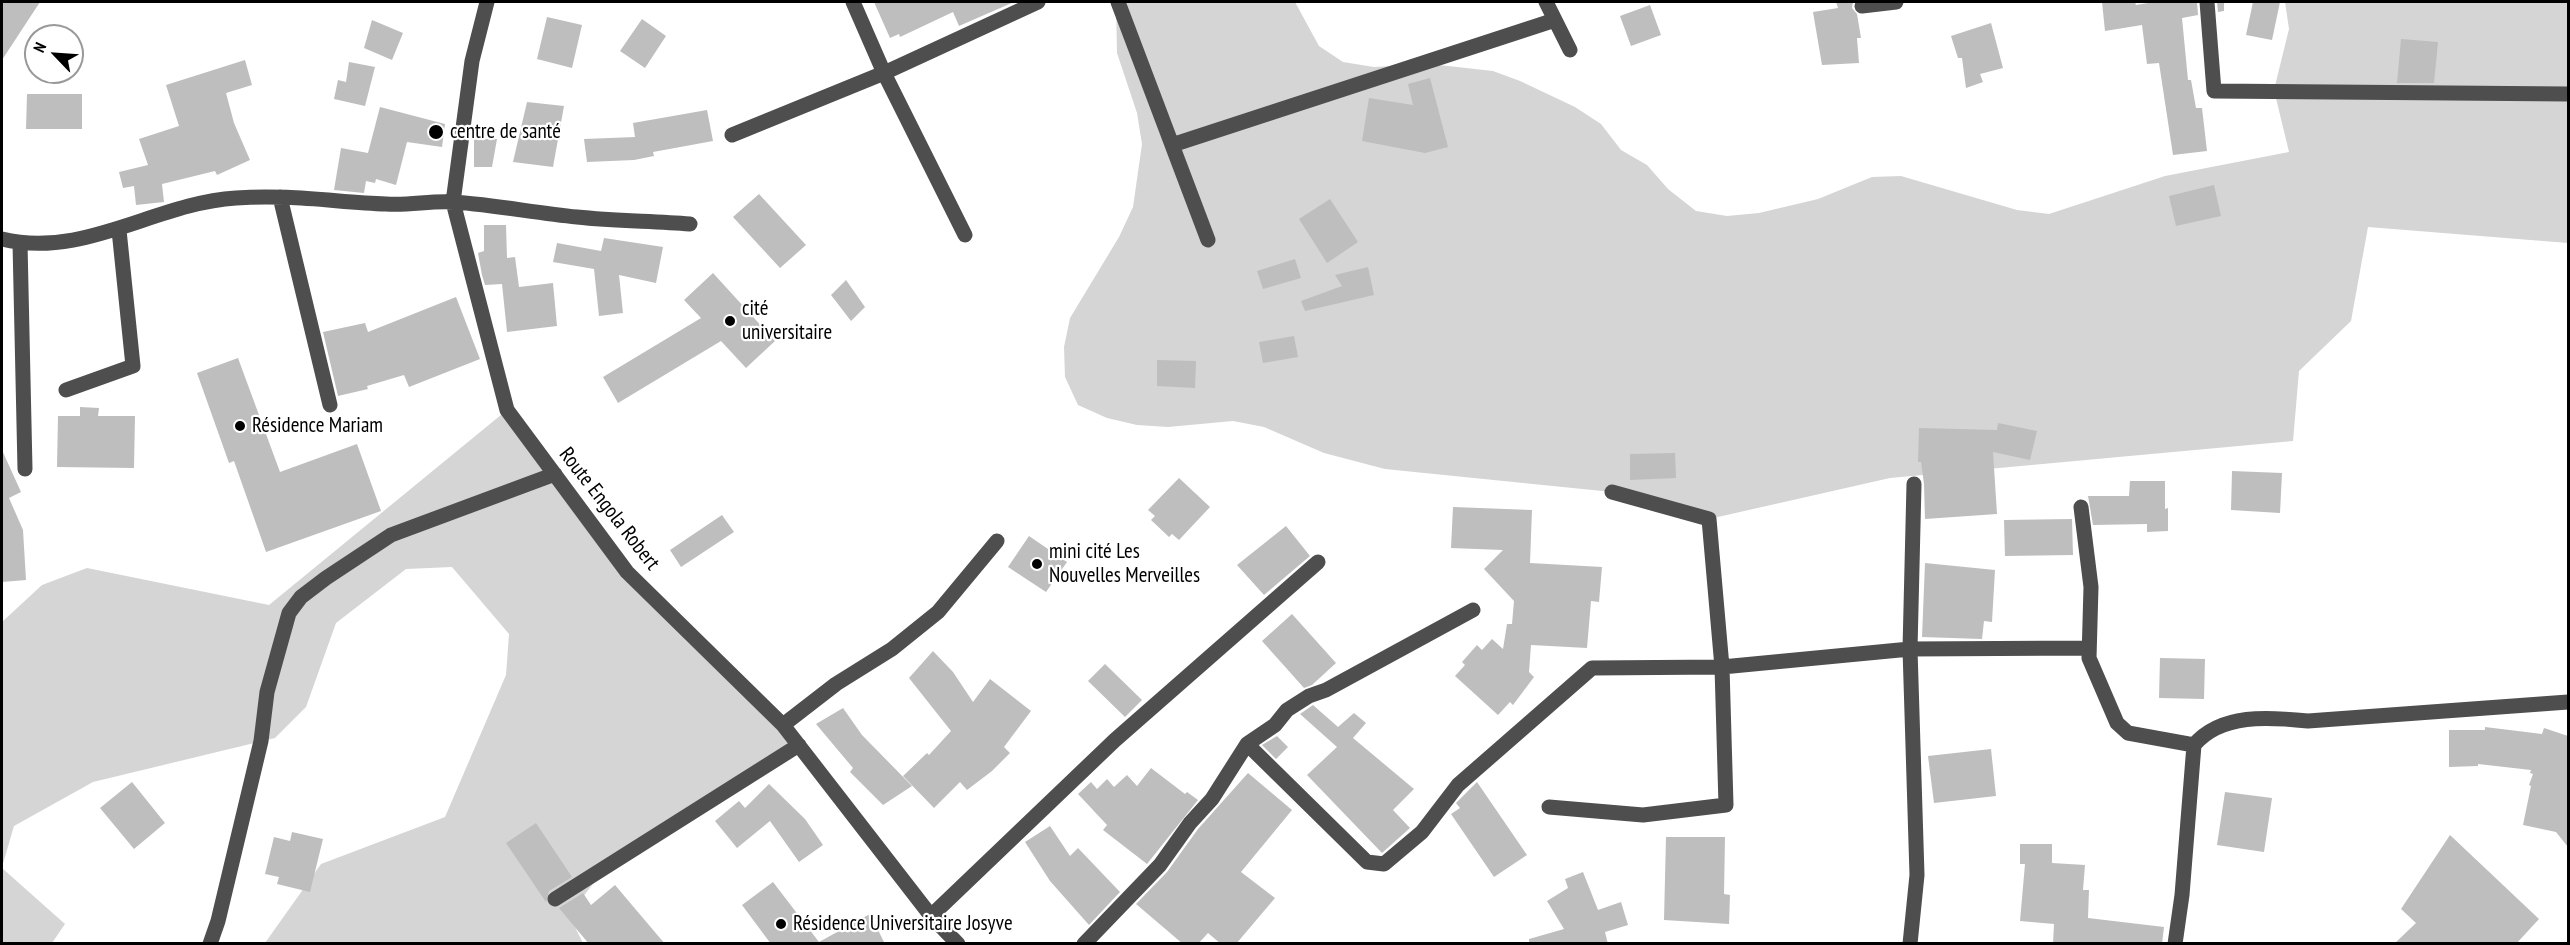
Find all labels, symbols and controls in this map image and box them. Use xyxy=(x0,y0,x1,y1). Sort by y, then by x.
north arrow xyxy=(24,24,84,84)
text: N xyxy=(29,39,50,55)
place label: centre de santé xyxy=(450,119,561,145)
marker: centre de santé xyxy=(427,123,445,141)
place label: cité universitaire xyxy=(742,296,832,346)
marker: cité universitaire xyxy=(723,314,737,328)
place label: Résidence Mariam xyxy=(252,413,383,439)
marker: Résidence Mariam xyxy=(233,419,247,433)
street label: Route Engola Robert xyxy=(553,443,665,575)
place label: mini cité Les Nouvelles Merveilles xyxy=(1049,539,1200,589)
marker: mini cité Les Nouvelles Merveilles xyxy=(1030,557,1044,571)
place label: Résidence Universitaire Josyve xyxy=(793,911,1013,937)
marker: Résidence Universitaire Josyve xyxy=(774,917,788,931)

